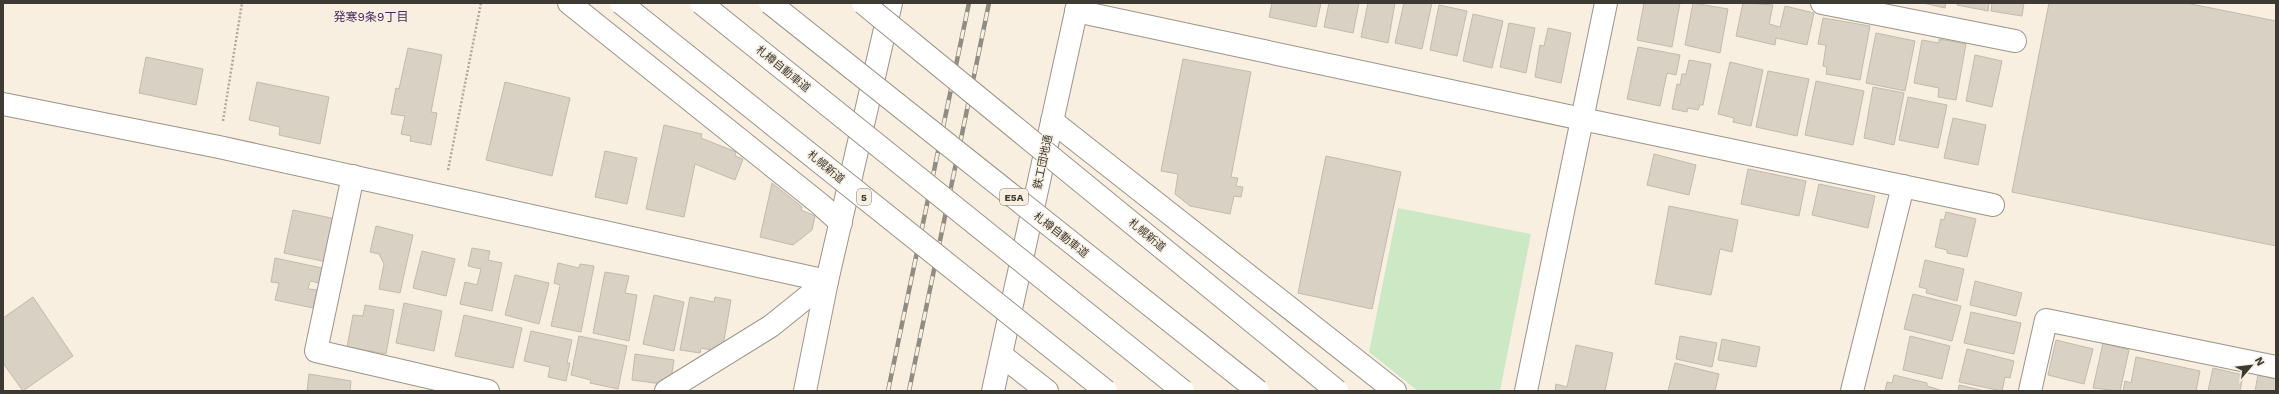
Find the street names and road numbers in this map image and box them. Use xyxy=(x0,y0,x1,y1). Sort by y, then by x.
street label: 札樽自動車道 xyxy=(753,43,813,95)
street label: 鉄工団地通 xyxy=(1031,134,1055,190)
street label: 札幌新道 xyxy=(805,148,847,186)
road number: 5 xyxy=(857,189,871,205)
road number: E5A xyxy=(1000,189,1028,205)
street label: 札樽自動車道 xyxy=(1031,210,1091,260)
street label: 札幌新道 xyxy=(1126,216,1168,254)

